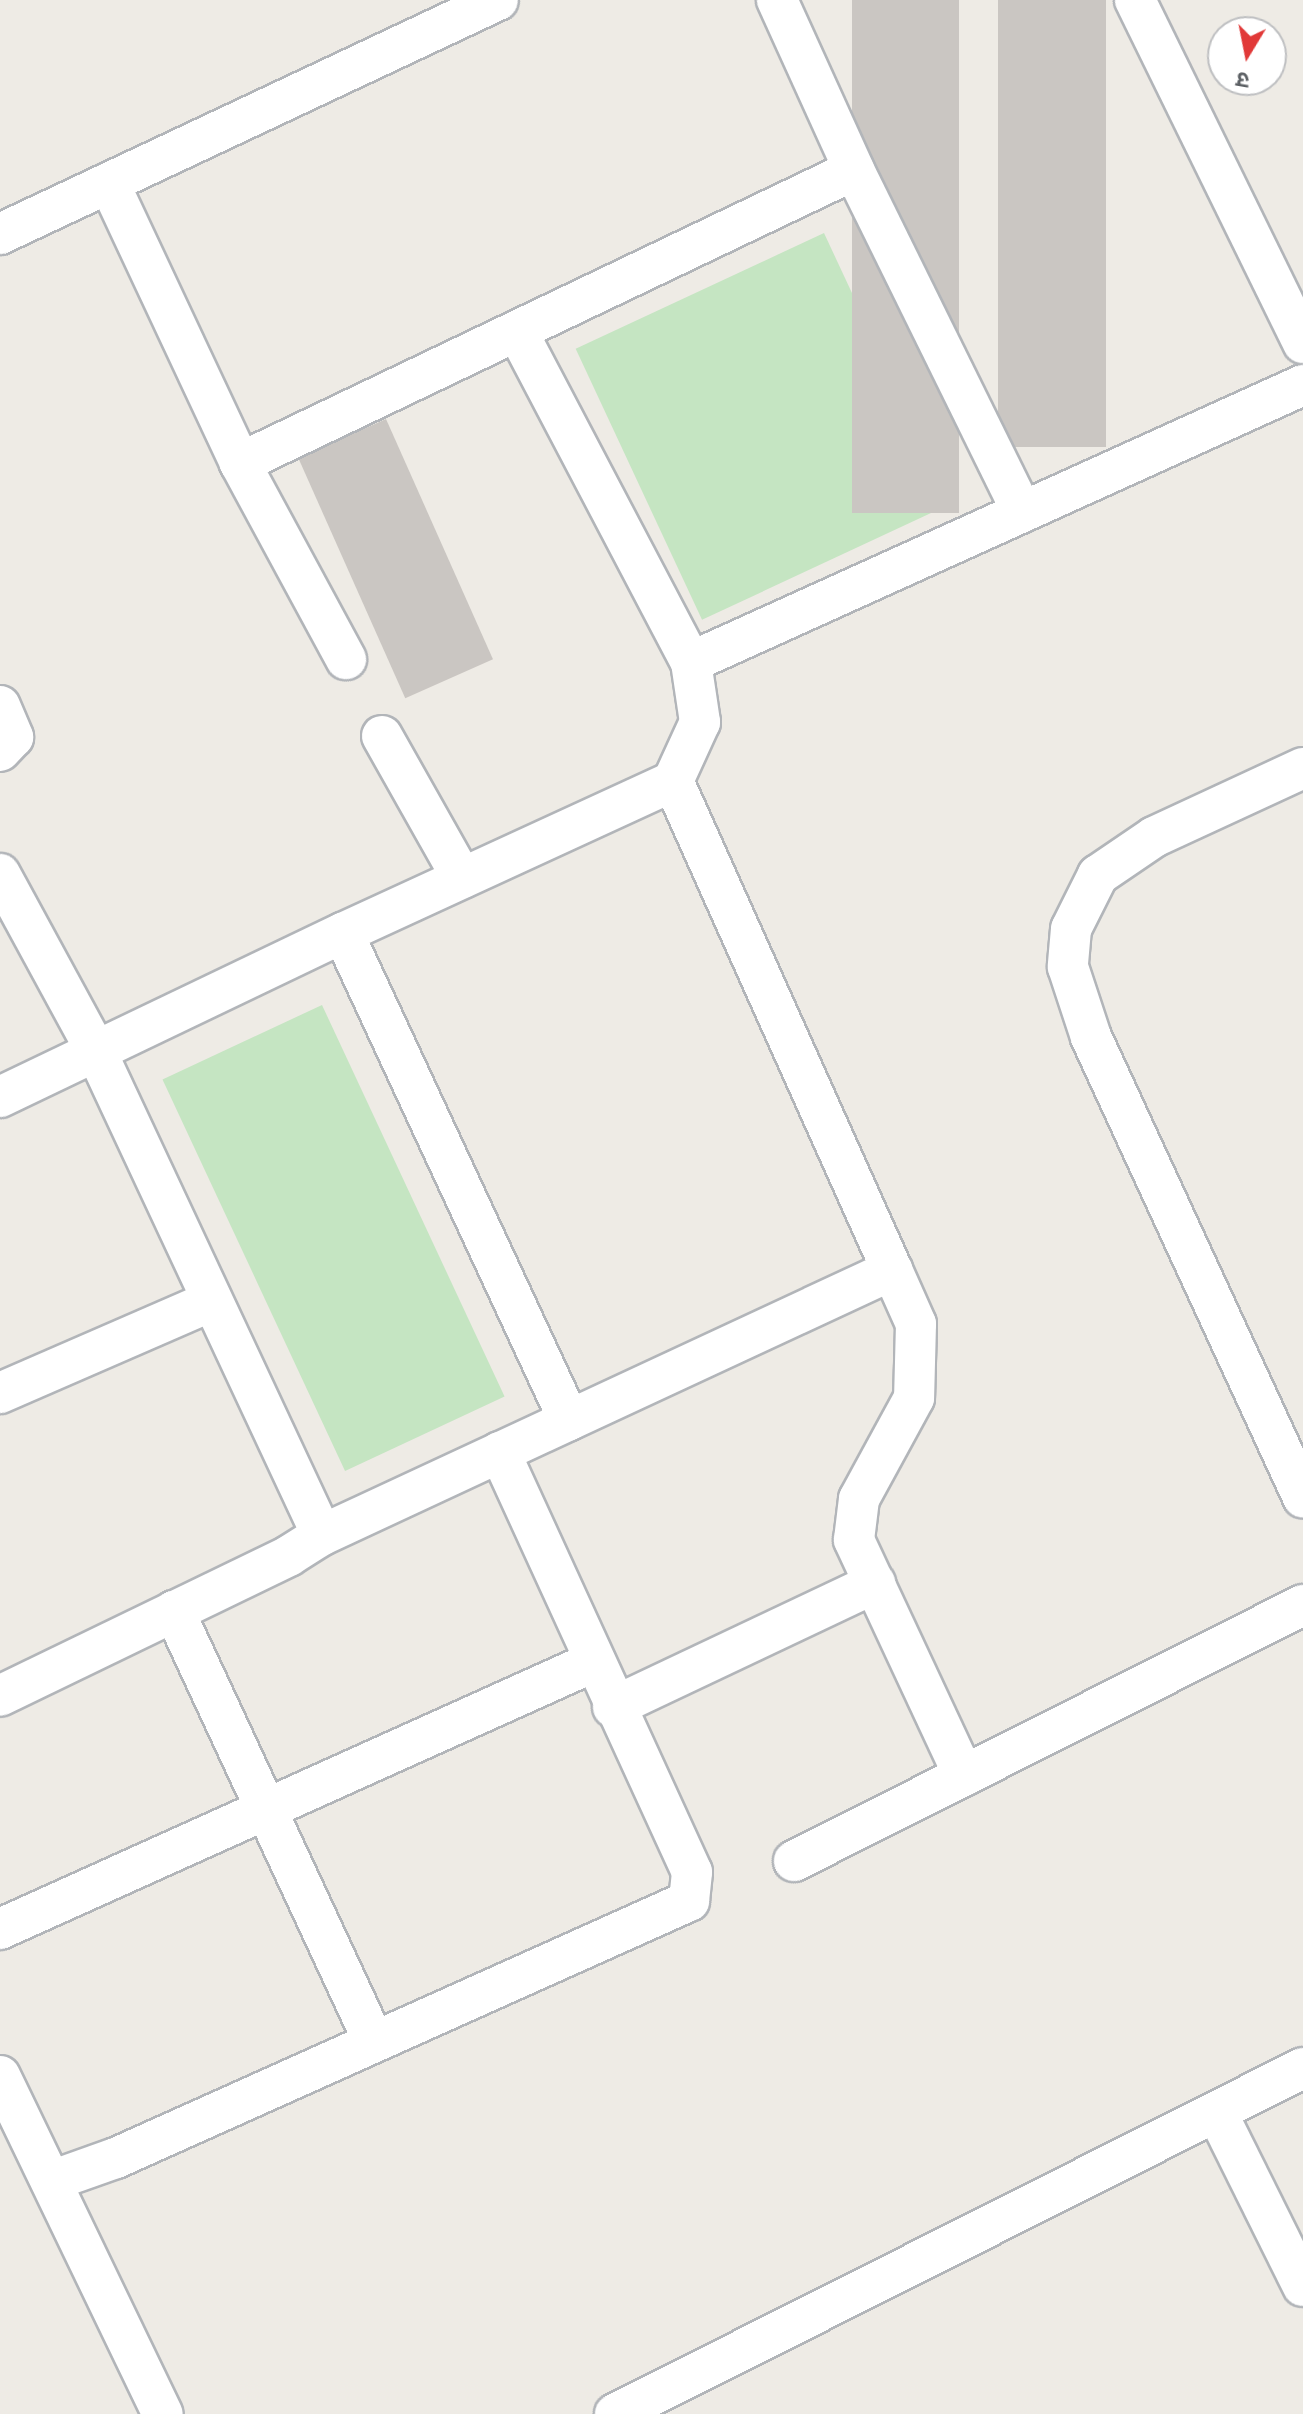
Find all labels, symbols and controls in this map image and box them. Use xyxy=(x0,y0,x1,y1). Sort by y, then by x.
north arrow xyxy=(1207,16,1287,96)
text: उ xyxy=(1234,64,1252,93)

